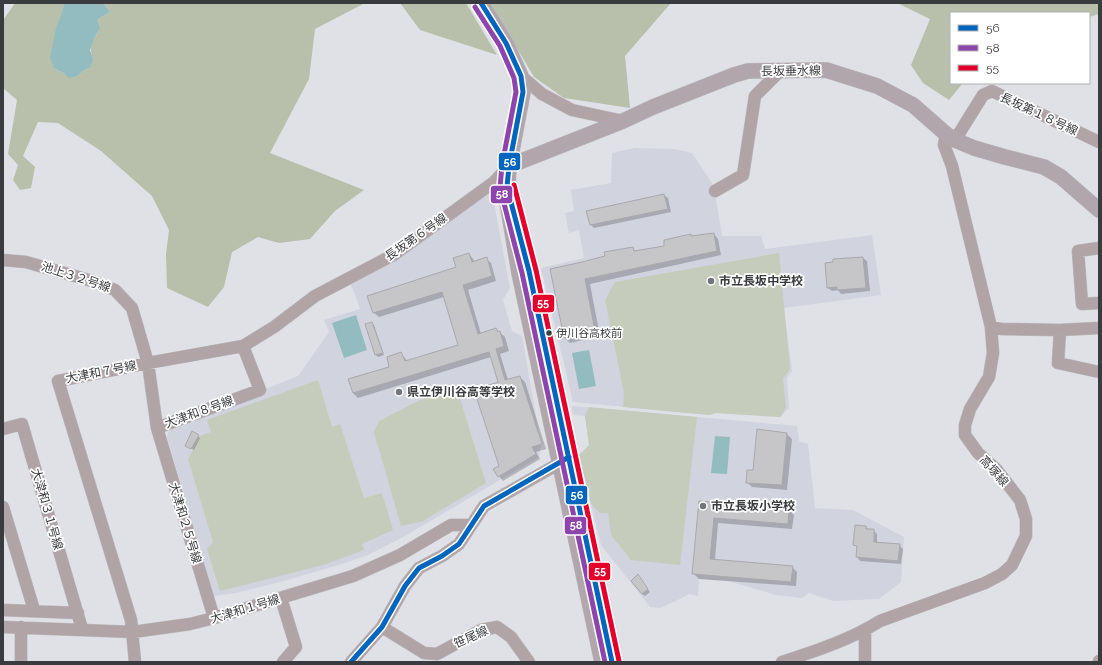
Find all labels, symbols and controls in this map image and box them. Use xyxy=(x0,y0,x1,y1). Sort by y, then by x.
legend xyxy=(950,12,1090,84)
text: 56 xyxy=(986,21,1000,35)
text: 58 xyxy=(986,41,1000,55)
text: 55 xyxy=(986,61,1000,75)
street label: 長坂垂水線 xyxy=(761,63,821,79)
street label: 長坂第１８号線 xyxy=(998,90,1080,138)
line badge: 56 xyxy=(498,152,521,171)
text: 56 xyxy=(504,156,517,169)
line badge: 58 xyxy=(490,185,513,204)
text: 58 xyxy=(496,188,509,201)
street label: 長坂第６号線 xyxy=(382,211,450,263)
street label: 池上３２号線 xyxy=(40,259,112,295)
place label: 市立長坂中学校 xyxy=(719,274,803,288)
marker: 市立長坂中学校 xyxy=(706,276,716,286)
line badge: 55 xyxy=(532,294,555,313)
text: 55 xyxy=(537,297,549,310)
place label: 伊川谷高校前 xyxy=(556,327,622,340)
marker: 伊川谷高校前 xyxy=(544,328,554,338)
street label: 大津和７号線 xyxy=(64,358,138,386)
place label: 県立伊川谷高等学校 xyxy=(407,385,515,399)
marker: 県立伊川谷高等学校 xyxy=(394,387,404,397)
street label: 大津和８号線 xyxy=(163,393,235,431)
street label: 高塚線 xyxy=(977,453,1011,489)
street label: 大津和３１号線 xyxy=(29,467,65,551)
street label: 大津和２５号線 xyxy=(166,481,204,565)
line badge: 56 xyxy=(565,485,588,505)
text: 56 xyxy=(571,489,584,502)
place label: 市立長坂小学校 xyxy=(711,499,795,513)
marker: 市立長坂小学校 xyxy=(698,501,708,511)
line badge: 58 xyxy=(564,516,587,535)
text: 58 xyxy=(570,519,583,532)
line badge: 55 xyxy=(588,562,611,581)
text: 55 xyxy=(594,565,606,578)
street label: 大津和１号線 xyxy=(209,592,281,626)
street label: 笹尾線 xyxy=(452,623,490,651)

